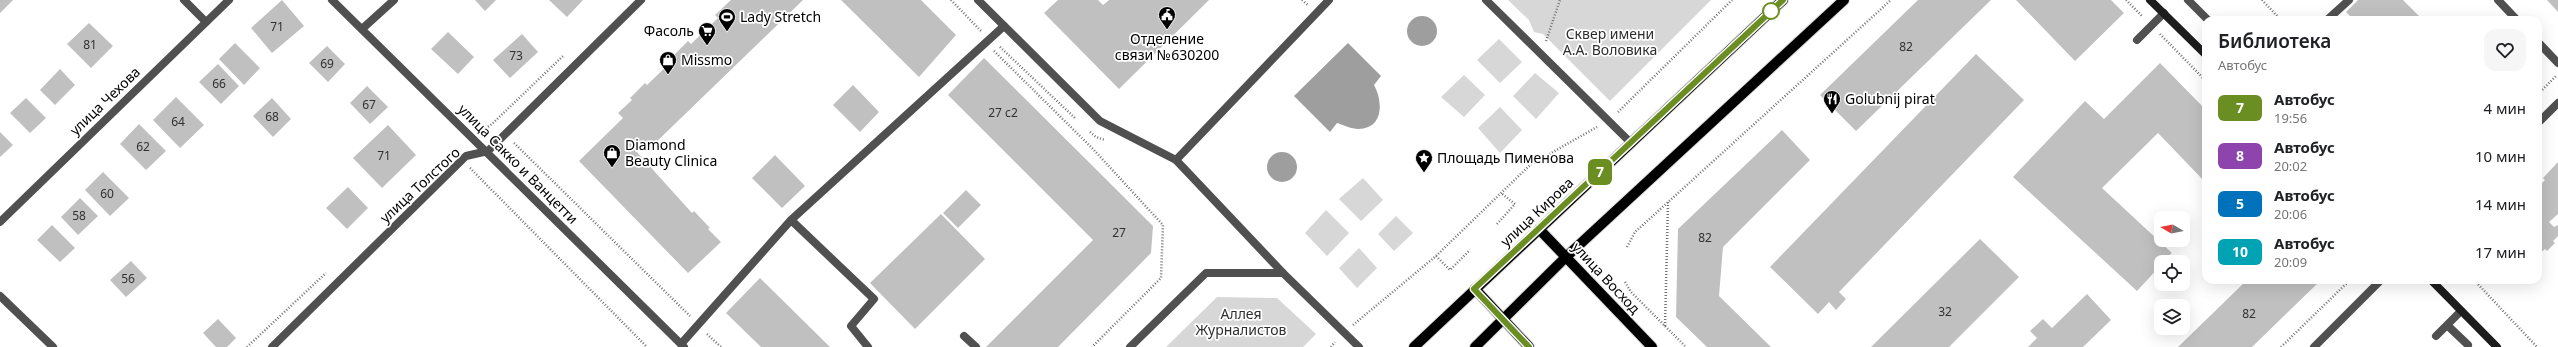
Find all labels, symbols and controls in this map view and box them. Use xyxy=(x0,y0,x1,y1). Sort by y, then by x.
unlabelled marker xyxy=(1762,2,1780,20)
public building icon: Отделение связи №630200 xyxy=(1157,5,1177,30)
sports icon: Lady Stretch xyxy=(717,7,737,32)
place label: Lady Stretch xyxy=(740,7,821,26)
house number: 71 xyxy=(270,18,284,35)
place label: Фасоль xyxy=(644,21,694,40)
supermarket icon: Фасоль xyxy=(697,21,717,46)
park label: Cквер имени А.А. Воловика xyxy=(1563,24,1657,59)
text: Библиотека xyxy=(2218,28,2331,54)
place label: Отделение связи №630200 xyxy=(1115,29,1219,64)
button: heart xyxy=(2484,29,2526,71)
house number: 81 xyxy=(83,36,97,53)
house number: 82 xyxy=(1899,38,1913,55)
house number: 73 xyxy=(509,47,523,64)
shop icon: Missmo xyxy=(658,50,678,75)
place label: Missmo xyxy=(681,50,732,69)
house number: 69 xyxy=(320,55,334,72)
text: Автобус xyxy=(2218,56,2267,74)
street label: улица Чехова xyxy=(65,62,144,139)
house number: 66 xyxy=(212,75,226,92)
restaurant icon: Golubnij pirat xyxy=(1822,89,1842,114)
place label: Golubnij pirat xyxy=(1845,89,1935,108)
text: Автобус xyxy=(2274,89,2335,109)
house number: 67 xyxy=(362,96,376,113)
text: 7 xyxy=(2236,98,2244,117)
text: 4 мин xyxy=(2483,98,2526,118)
street label: улица Сакко и Ванцетти xyxy=(454,100,582,228)
house number: 27 с2 xyxy=(988,104,1018,121)
house number: 68 xyxy=(265,108,279,125)
text: 19:56 xyxy=(2274,109,2307,127)
house number: 64 xyxy=(171,113,185,130)
place label: Diamond Beauty Clinica xyxy=(625,135,717,170)
text: Автобус xyxy=(2274,137,2335,157)
house number: 62 xyxy=(136,138,150,155)
street label: улица Толстого xyxy=(376,143,464,227)
shop icon: Diamond Beauty Clinica xyxy=(602,143,622,168)
text: 8 xyxy=(2236,146,2244,165)
text: 10 мин xyxy=(2475,146,2526,166)
house number: 71 xyxy=(377,147,391,164)
place icon: Площадь Пименова xyxy=(1414,148,1434,173)
place label: Площадь Пименова xyxy=(1437,148,1574,167)
text: 20:02 xyxy=(2274,157,2307,175)
line badge: 7 xyxy=(1587,159,1613,185)
text: 7 xyxy=(1596,162,1604,181)
street label: улица Кирова xyxy=(1496,173,1577,250)
house number: 60 xyxy=(100,185,114,202)
text: Автобус xyxy=(2274,185,2335,205)
text: 5 xyxy=(2236,194,2244,213)
text: 14 мин xyxy=(2475,194,2526,214)
text: 20:06 xyxy=(2274,205,2307,223)
house number: 58 xyxy=(72,207,86,224)
north arrow xyxy=(2154,211,2190,247)
map controls xyxy=(2154,211,2190,335)
house number: 27 xyxy=(1112,224,1126,241)
house number: 82 xyxy=(1698,229,1712,246)
text: Автобус xyxy=(2274,233,2335,253)
street label: улица Восход xyxy=(1568,238,1645,318)
text: 10 xyxy=(2232,242,2248,261)
text: 17 мин xyxy=(2475,242,2526,262)
text: 20:09 xyxy=(2274,253,2307,271)
button: locate xyxy=(2154,255,2190,291)
house number: 56 xyxy=(121,270,135,287)
button: layers xyxy=(2154,299,2190,335)
house number: 32 xyxy=(1938,303,1952,320)
park label: Аллея Журналистов xyxy=(1196,304,1287,339)
house number: 82 xyxy=(2242,305,2256,322)

